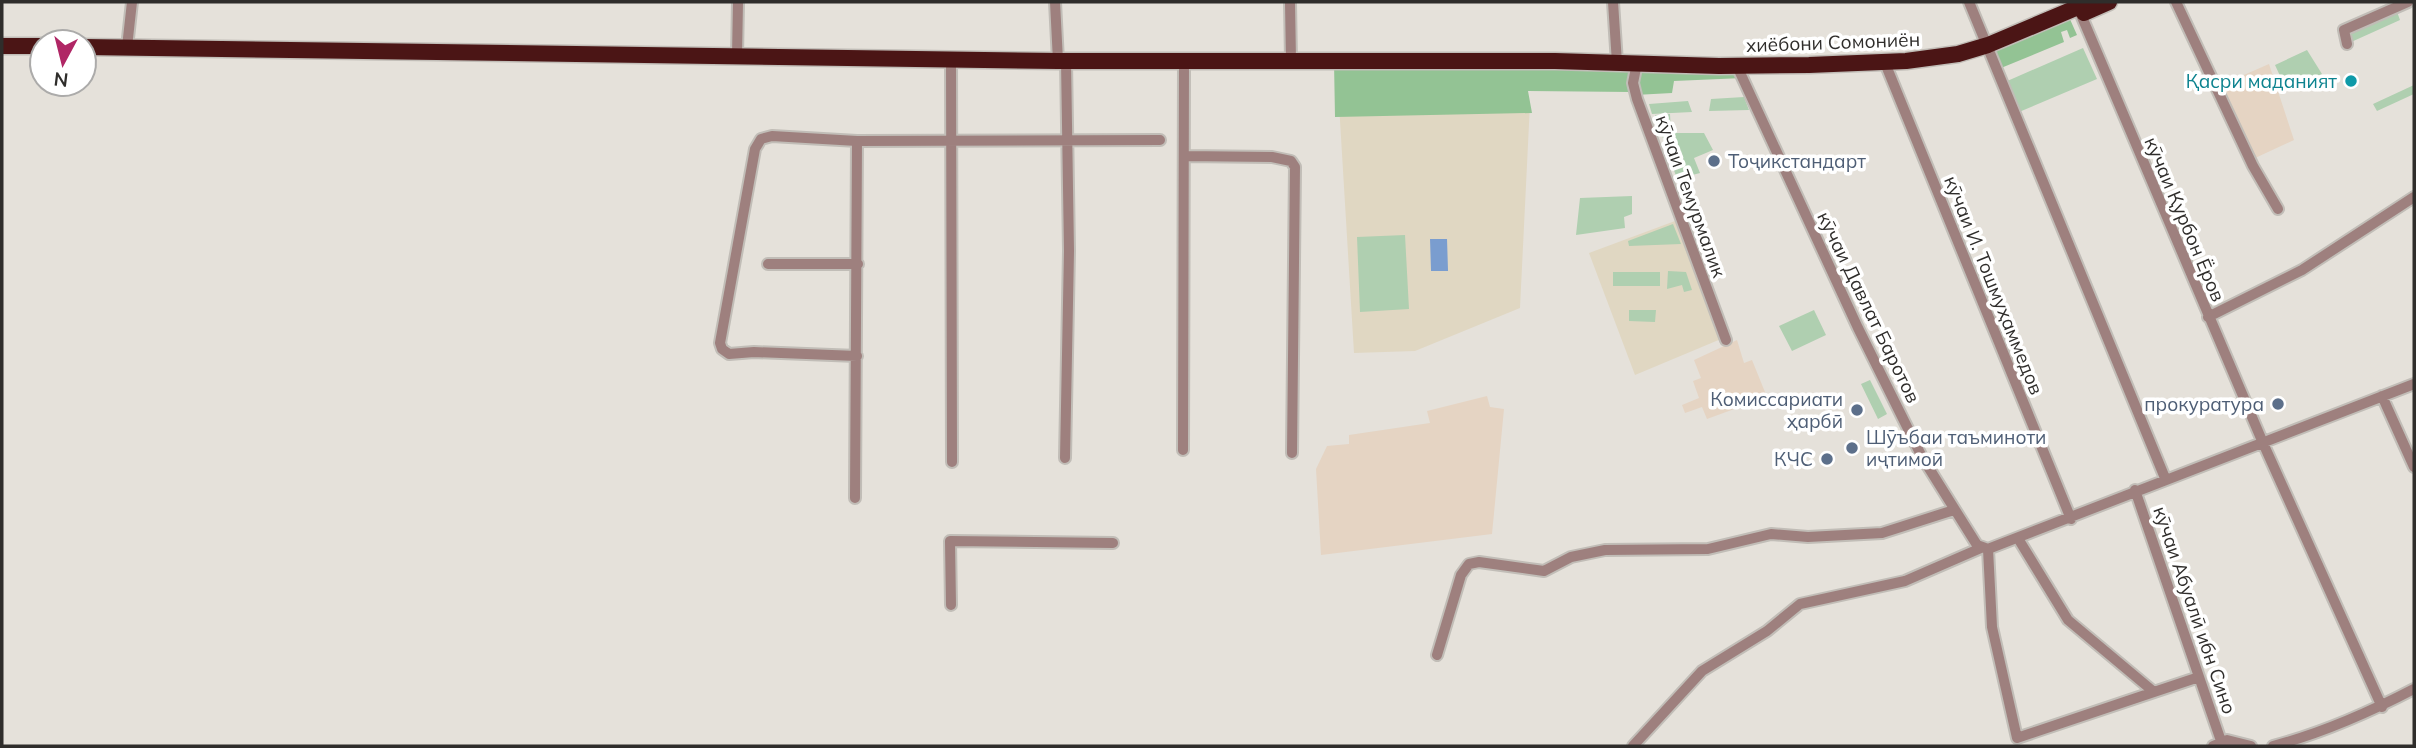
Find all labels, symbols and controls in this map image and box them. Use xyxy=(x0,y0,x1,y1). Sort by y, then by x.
street label: хиёбони Сомониён xyxy=(1746,27,1920,57)
north arrow xyxy=(28,28,98,98)
text: N xyxy=(52,67,70,93)
place label: Қасри маданият xyxy=(2186,69,2337,93)
marker: Қасри маданият xyxy=(2343,73,2359,89)
street label: кӯчаи Темурмалик xyxy=(1650,111,1732,281)
street label: кӯчаи Қурбон Ёров xyxy=(2139,133,2231,305)
place label: Тоҷикстандарт xyxy=(1728,149,1866,173)
marker: Тоҷикстандарт xyxy=(1706,153,1722,169)
street label: кӯчаи И. Тошмуҳаммедов xyxy=(1939,172,2049,398)
street label: кӯчаи Давлат Баротов xyxy=(1812,207,1926,407)
place label: Комиссариати ҳарбӣ xyxy=(1710,387,1843,433)
place label: прокуратура xyxy=(2144,392,2264,416)
marker: прокуратура xyxy=(2270,396,2286,412)
marker: Комиссариати ҳарбӣ xyxy=(1849,402,1865,418)
place label: Шӯъбаи таъминоти иҷтимоӣ xyxy=(1866,425,2046,471)
marker: Шӯъбаи таъминоти иҷтимоӣ xyxy=(1844,440,1860,456)
place label: КЧС xyxy=(1774,447,1813,471)
marker: КЧС xyxy=(1819,451,1835,467)
street label: кӯчаи Абуалӣ ибн Сино xyxy=(2148,503,2242,717)

